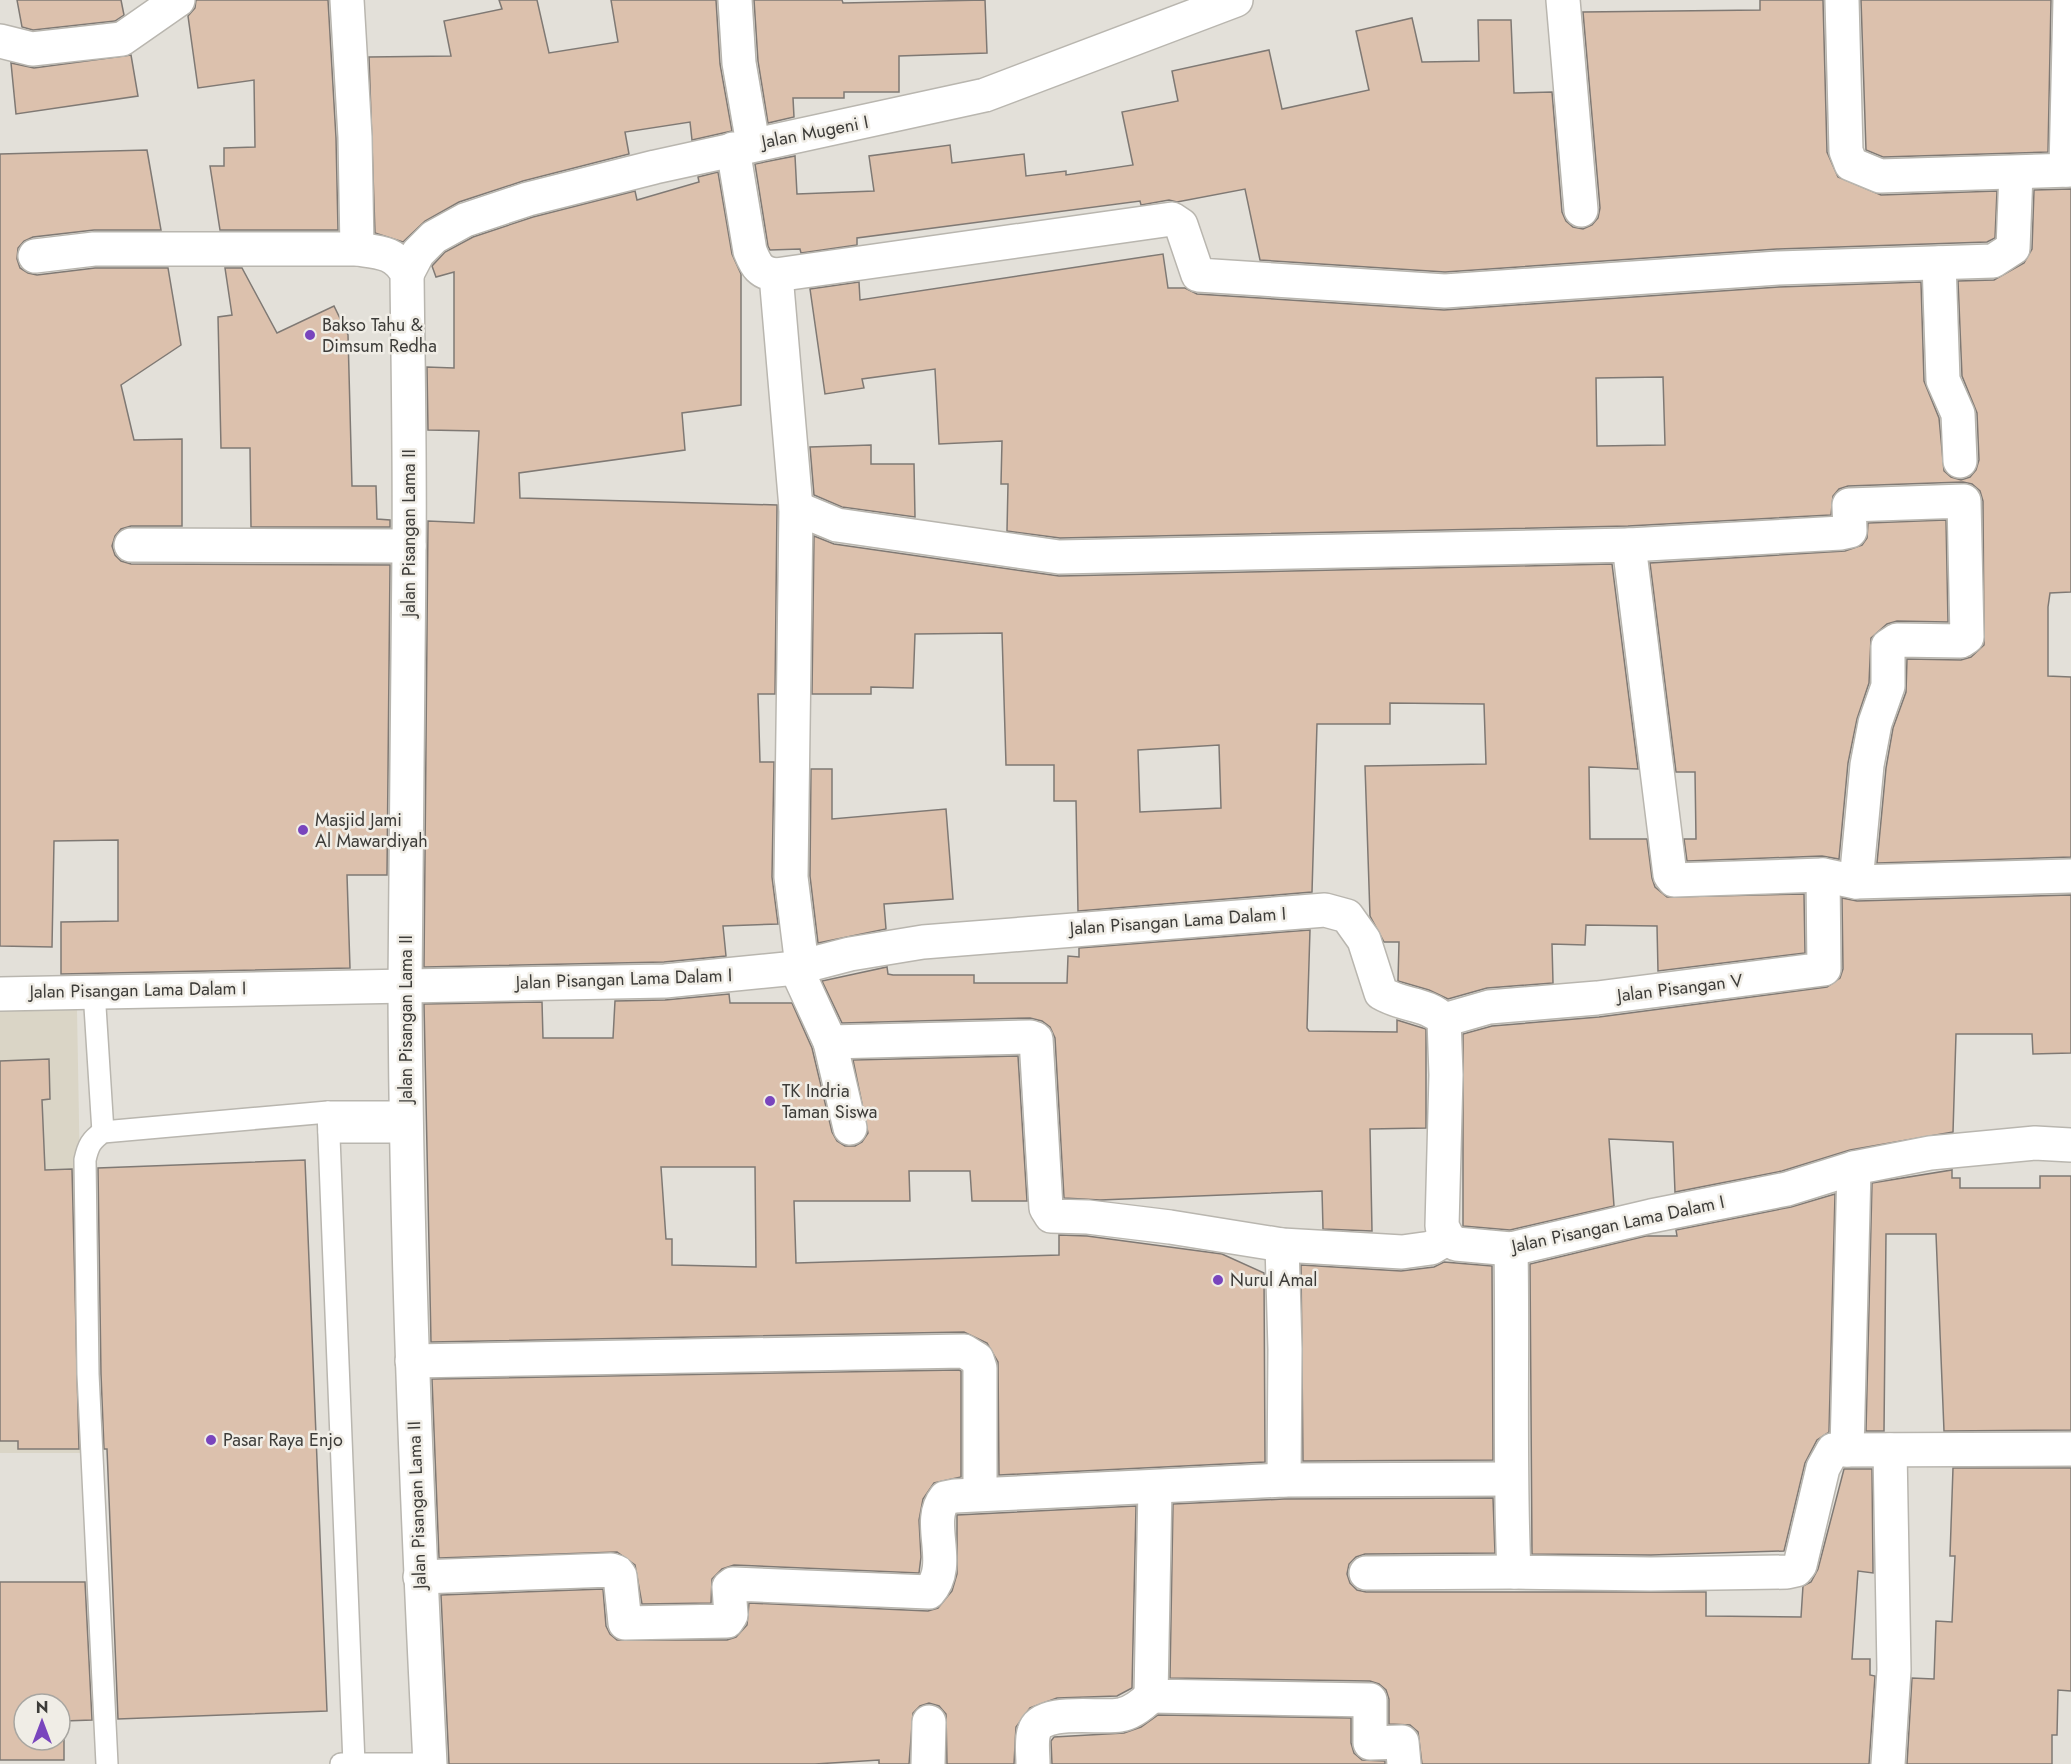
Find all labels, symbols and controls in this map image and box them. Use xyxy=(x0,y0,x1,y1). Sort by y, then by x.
street label: Jalan Mugeni I xyxy=(757,109,871,155)
place label: Bakso Tahu & Dimsum Redha xyxy=(322,312,437,359)
marker: Bakso Tahu & Dimsum Redha xyxy=(303,328,317,342)
street label: Jalan Pisangan Lama II xyxy=(396,449,422,619)
place label: Masjid Jami Al Mawardiyah xyxy=(315,807,428,854)
marker: Masjid Jami Al Mawardiyah xyxy=(296,823,310,837)
street label: Jalan Pisangan Lama Dalam I xyxy=(1067,900,1287,942)
street label: Jalan Pisangan Lama II xyxy=(393,935,419,1105)
street label: Jalan Pisangan Lama Dalam I xyxy=(513,962,733,996)
street label: Jalan Pisangan V xyxy=(1614,967,1744,1009)
street label: Jalan Pisangan Lama Dalam I xyxy=(27,975,247,1005)
place label: TK Indria Taman Siswa xyxy=(782,1078,877,1125)
marker: TK Indria Taman Siswa xyxy=(763,1094,777,1108)
street label: Jalan Pisangan Lama Dalam I xyxy=(1507,1189,1727,1260)
place label: Nurul Amal xyxy=(1230,1267,1317,1293)
marker: Nurul Amal xyxy=(1211,1273,1225,1287)
street label: Jalan Pisangan Lama II xyxy=(401,1421,433,1591)
place label: Pasar Raya Enjo xyxy=(223,1427,343,1453)
marker: Pasar Raya Enjo xyxy=(204,1433,218,1447)
north arrow xyxy=(12,1692,72,1752)
text: N xyxy=(36,1696,48,1719)

